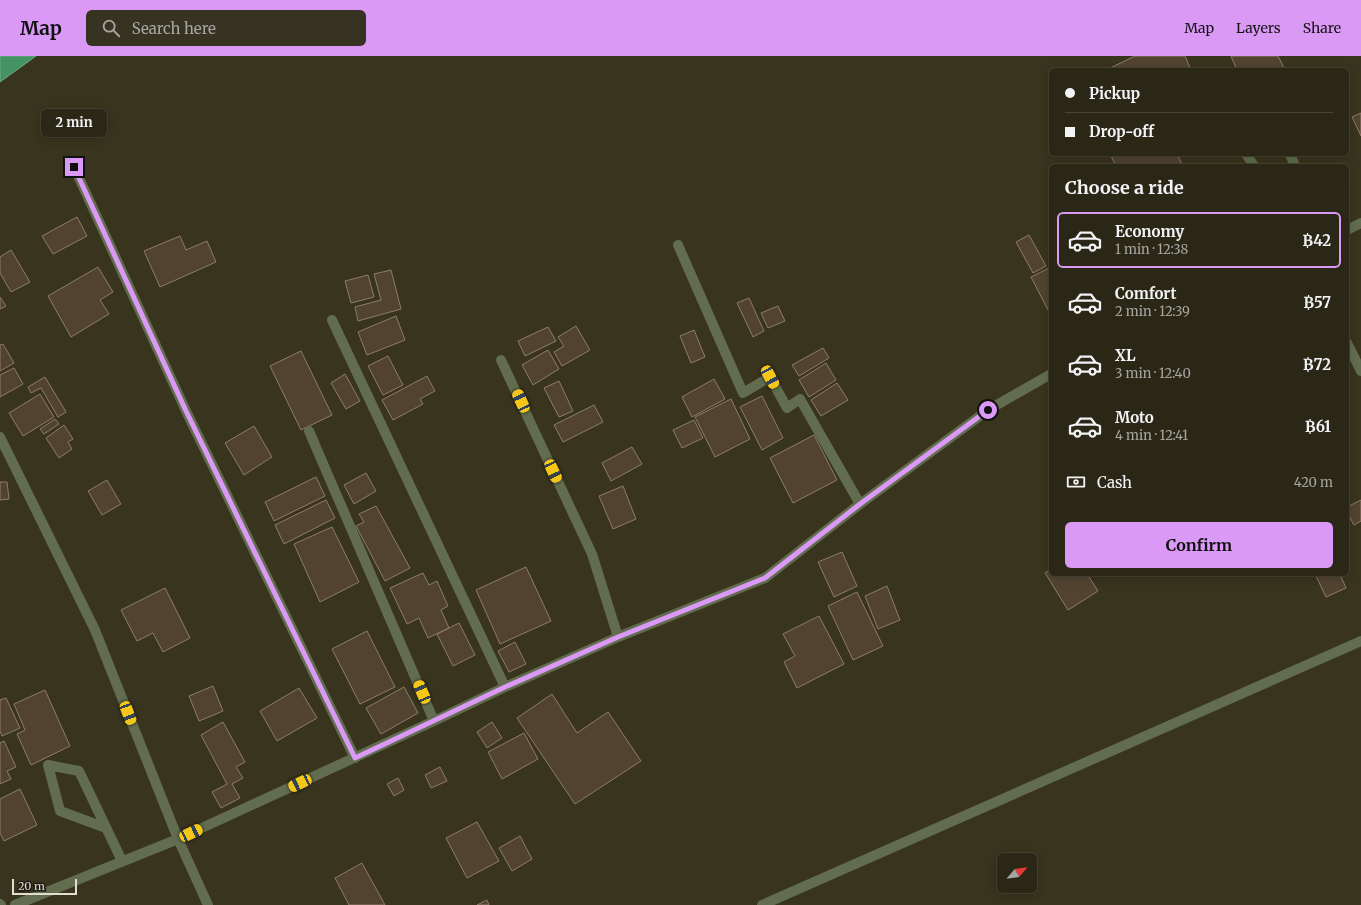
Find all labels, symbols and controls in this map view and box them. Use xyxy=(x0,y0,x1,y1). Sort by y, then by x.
search box xyxy=(86,10,366,46)
text: Map xyxy=(20,16,62,40)
icon: search xyxy=(100,17,122,39)
text: Search here xyxy=(132,19,216,38)
text: Map xyxy=(1184,19,1214,37)
text: Layers xyxy=(1236,19,1281,37)
text: Share xyxy=(1303,19,1341,37)
text: Pickup xyxy=(1089,84,1140,103)
callout: 2 min xyxy=(41,109,107,137)
text: 2 min xyxy=(55,114,93,131)
text: Drop-off xyxy=(1089,122,1154,141)
route end xyxy=(65,158,83,176)
text: Choose a ride xyxy=(1065,176,1184,199)
icon: car xyxy=(1067,222,1103,258)
text: Economy xyxy=(1115,222,1184,241)
text: ฿42 xyxy=(1302,231,1331,250)
text: 1 min · 12:38 xyxy=(1115,241,1188,258)
icon: car xyxy=(1067,284,1103,320)
text: Comfort xyxy=(1115,284,1176,303)
text: ฿57 xyxy=(1303,293,1331,312)
text: 2 min · 12:39 xyxy=(1115,303,1190,320)
icon: car xyxy=(1067,346,1103,382)
text: XL xyxy=(1115,346,1136,365)
text: ฿72 xyxy=(1303,355,1331,374)
car xyxy=(759,364,781,390)
text: 3 min · 12:40 xyxy=(1115,365,1191,382)
car xyxy=(510,388,532,414)
route start xyxy=(979,401,997,419)
icon: car xyxy=(1067,408,1103,444)
text: Moto xyxy=(1115,408,1154,427)
text: ฿61 xyxy=(1305,417,1331,436)
text: 4 min · 12:41 xyxy=(1115,427,1188,444)
car xyxy=(542,458,564,484)
icon: cash xyxy=(1065,471,1087,493)
text: Cash xyxy=(1097,473,1132,492)
text: 420 m xyxy=(1294,474,1333,491)
button: Confirm xyxy=(1065,522,1333,568)
car xyxy=(412,679,432,705)
car xyxy=(118,700,138,726)
car xyxy=(287,772,313,794)
car xyxy=(178,822,204,844)
north arrow xyxy=(997,853,1037,893)
map controls xyxy=(997,853,1037,893)
scale bar xyxy=(12,877,77,896)
text: 20 m xyxy=(18,879,45,893)

